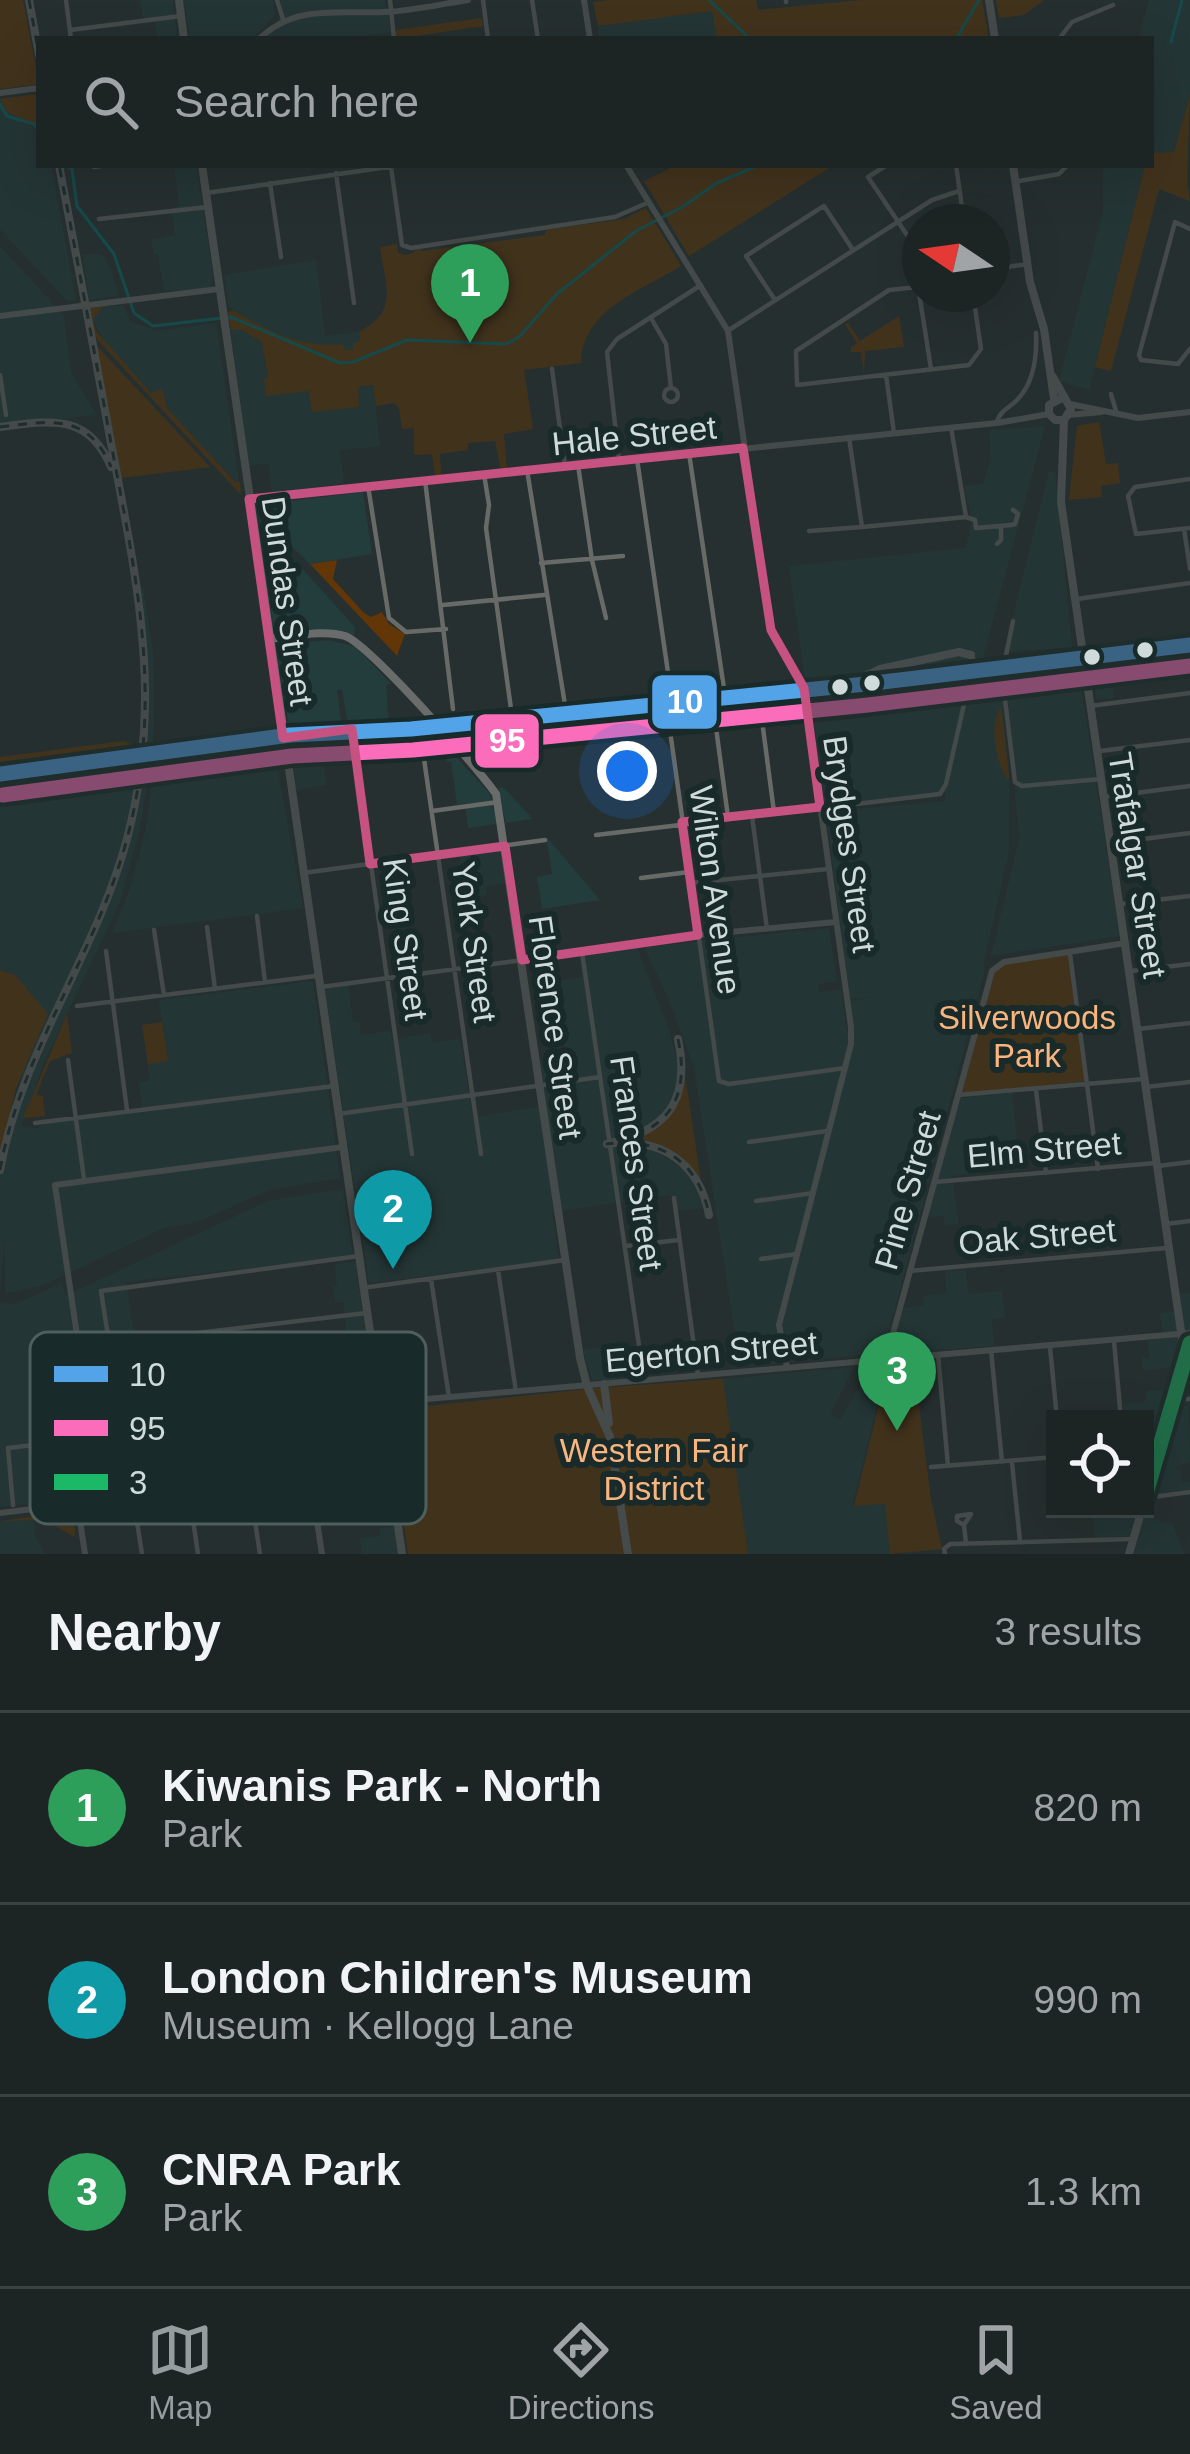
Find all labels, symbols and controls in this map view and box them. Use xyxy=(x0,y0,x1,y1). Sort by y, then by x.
search box xyxy=(36,36,1154,168)
icon: search xyxy=(78,69,144,135)
text: Search here xyxy=(174,76,419,127)
north arrow xyxy=(902,204,1010,312)
pin: 1 xyxy=(431,244,509,343)
street label: Hale Street xyxy=(550,408,718,463)
street label: Dundas Street xyxy=(255,494,321,708)
unlabelled marker xyxy=(1134,639,1156,661)
unlabelled marker xyxy=(1081,646,1103,668)
unlabelled marker xyxy=(861,672,883,694)
line badge: 10 xyxy=(650,673,719,731)
unlabelled marker xyxy=(829,676,851,698)
text: 10 xyxy=(667,683,703,720)
line badge: 95 xyxy=(473,712,541,770)
text: 95 xyxy=(489,722,525,759)
street label: Brydges Street xyxy=(816,733,883,955)
your location xyxy=(597,741,657,801)
street label: Trafalgar Street xyxy=(1101,750,1174,981)
street label: Wilton Avenue xyxy=(683,783,748,997)
street label: King Street xyxy=(376,856,435,1022)
street label: York Street xyxy=(445,859,504,1025)
street label: Florence Street xyxy=(521,913,590,1141)
park label: Silverwoods Park xyxy=(938,999,1116,1074)
street label: Frances Street xyxy=(603,1053,670,1273)
street label: Pine Street xyxy=(867,1107,948,1274)
street label: Elm Street xyxy=(966,1124,1122,1175)
pin: 2 xyxy=(354,1170,432,1269)
street label: Oak Street xyxy=(957,1211,1117,1262)
street label: Egerton Street xyxy=(603,1324,819,1379)
legend xyxy=(30,1332,426,1524)
pin: 3 xyxy=(858,1332,936,1431)
text: 10 xyxy=(129,1356,166,1393)
text: 95 xyxy=(129,1410,166,1447)
map controls xyxy=(1046,1410,1154,1518)
button: locate xyxy=(1046,1410,1154,1518)
park label: Western Fair District xyxy=(560,1432,748,1507)
text: 3 xyxy=(129,1464,147,1501)
text: Nearby xyxy=(48,1604,221,1661)
text: 3 results xyxy=(995,1610,1142,1653)
text: Kiwanis Park - North xyxy=(162,1760,602,1811)
text: 1 xyxy=(76,1786,98,1829)
text: 820 m xyxy=(1034,1786,1142,1829)
text: Park xyxy=(162,1812,242,1855)
text: London Children's Museum xyxy=(162,1952,753,2003)
text: 2 xyxy=(76,1978,98,2021)
text: 990 m xyxy=(1034,1978,1142,2021)
text: Museum · Kellogg Lane xyxy=(162,2004,574,2047)
text: CNRA Park xyxy=(162,2144,400,2195)
text: 3 xyxy=(76,2170,98,2213)
text: 1.3 km xyxy=(1025,2170,1142,2213)
text: Park xyxy=(162,2196,242,2239)
tab: Map xyxy=(147,2317,213,2427)
tab: Directions xyxy=(508,2317,655,2427)
tab: Saved xyxy=(949,2317,1043,2427)

